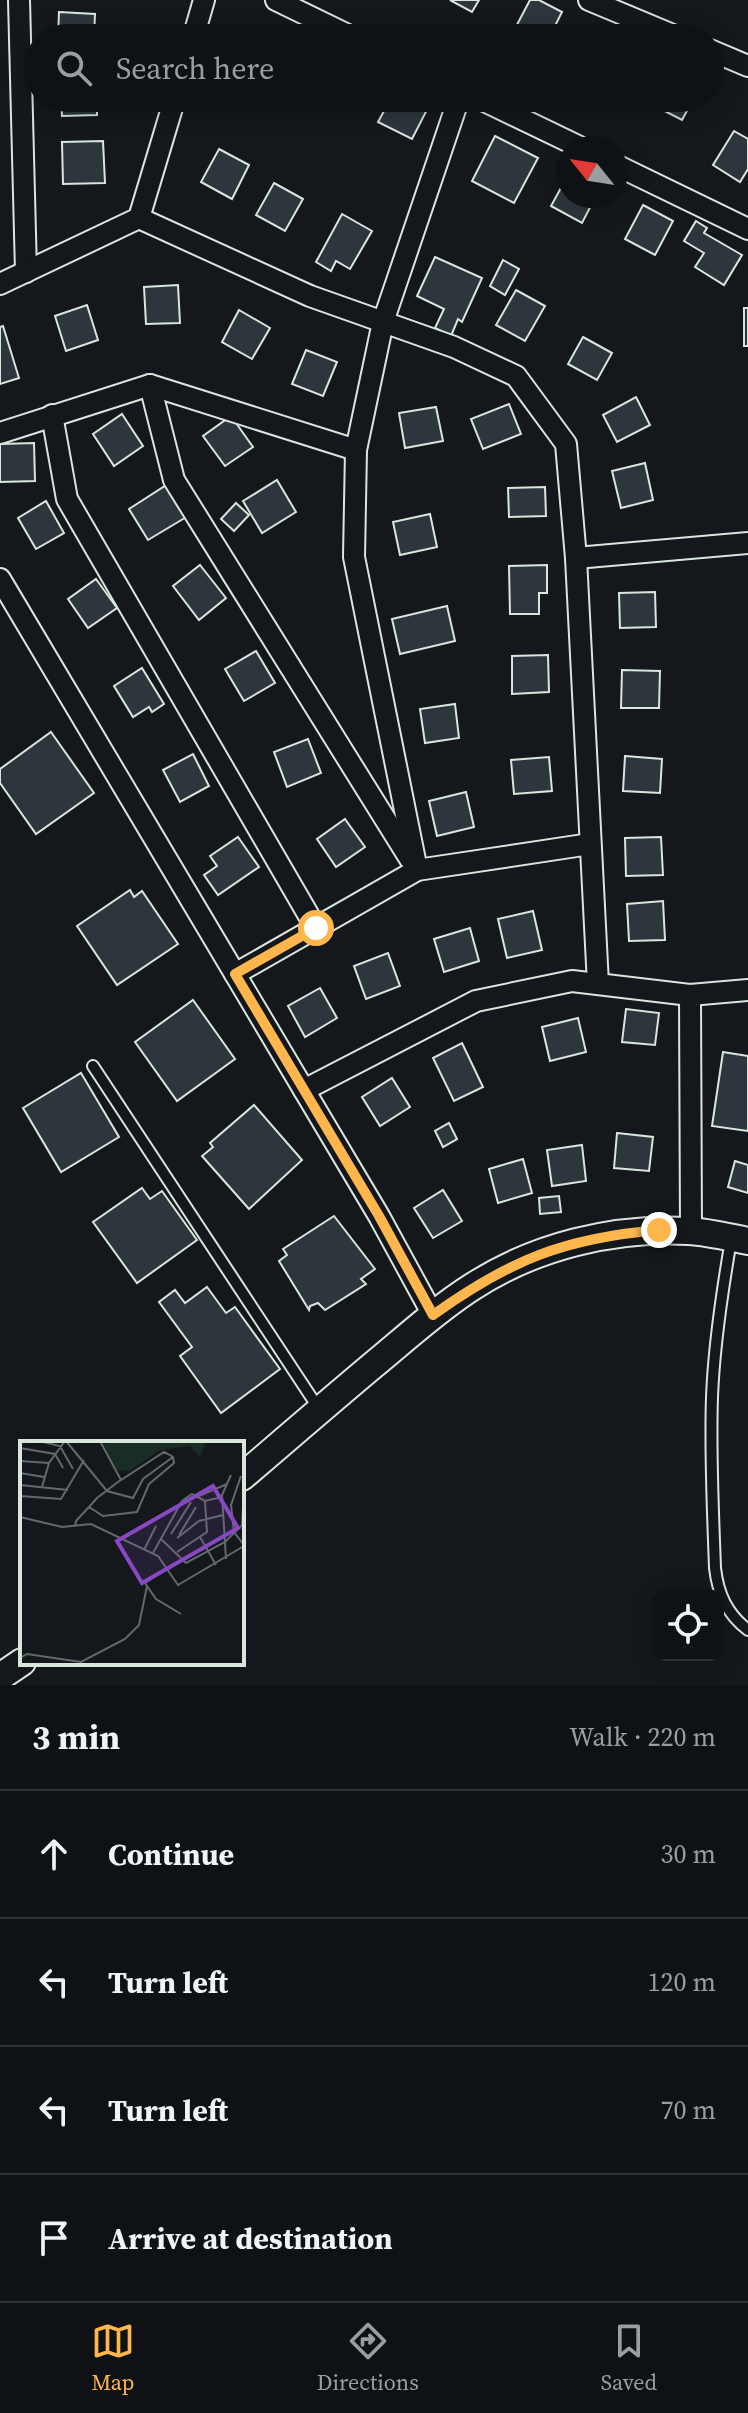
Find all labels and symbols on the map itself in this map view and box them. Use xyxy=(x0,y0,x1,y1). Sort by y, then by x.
north arrow xyxy=(556,136,628,208)
route start xyxy=(298,910,334,946)
route end xyxy=(641,1212,677,1248)
inset map xyxy=(20,1441,244,1665)

